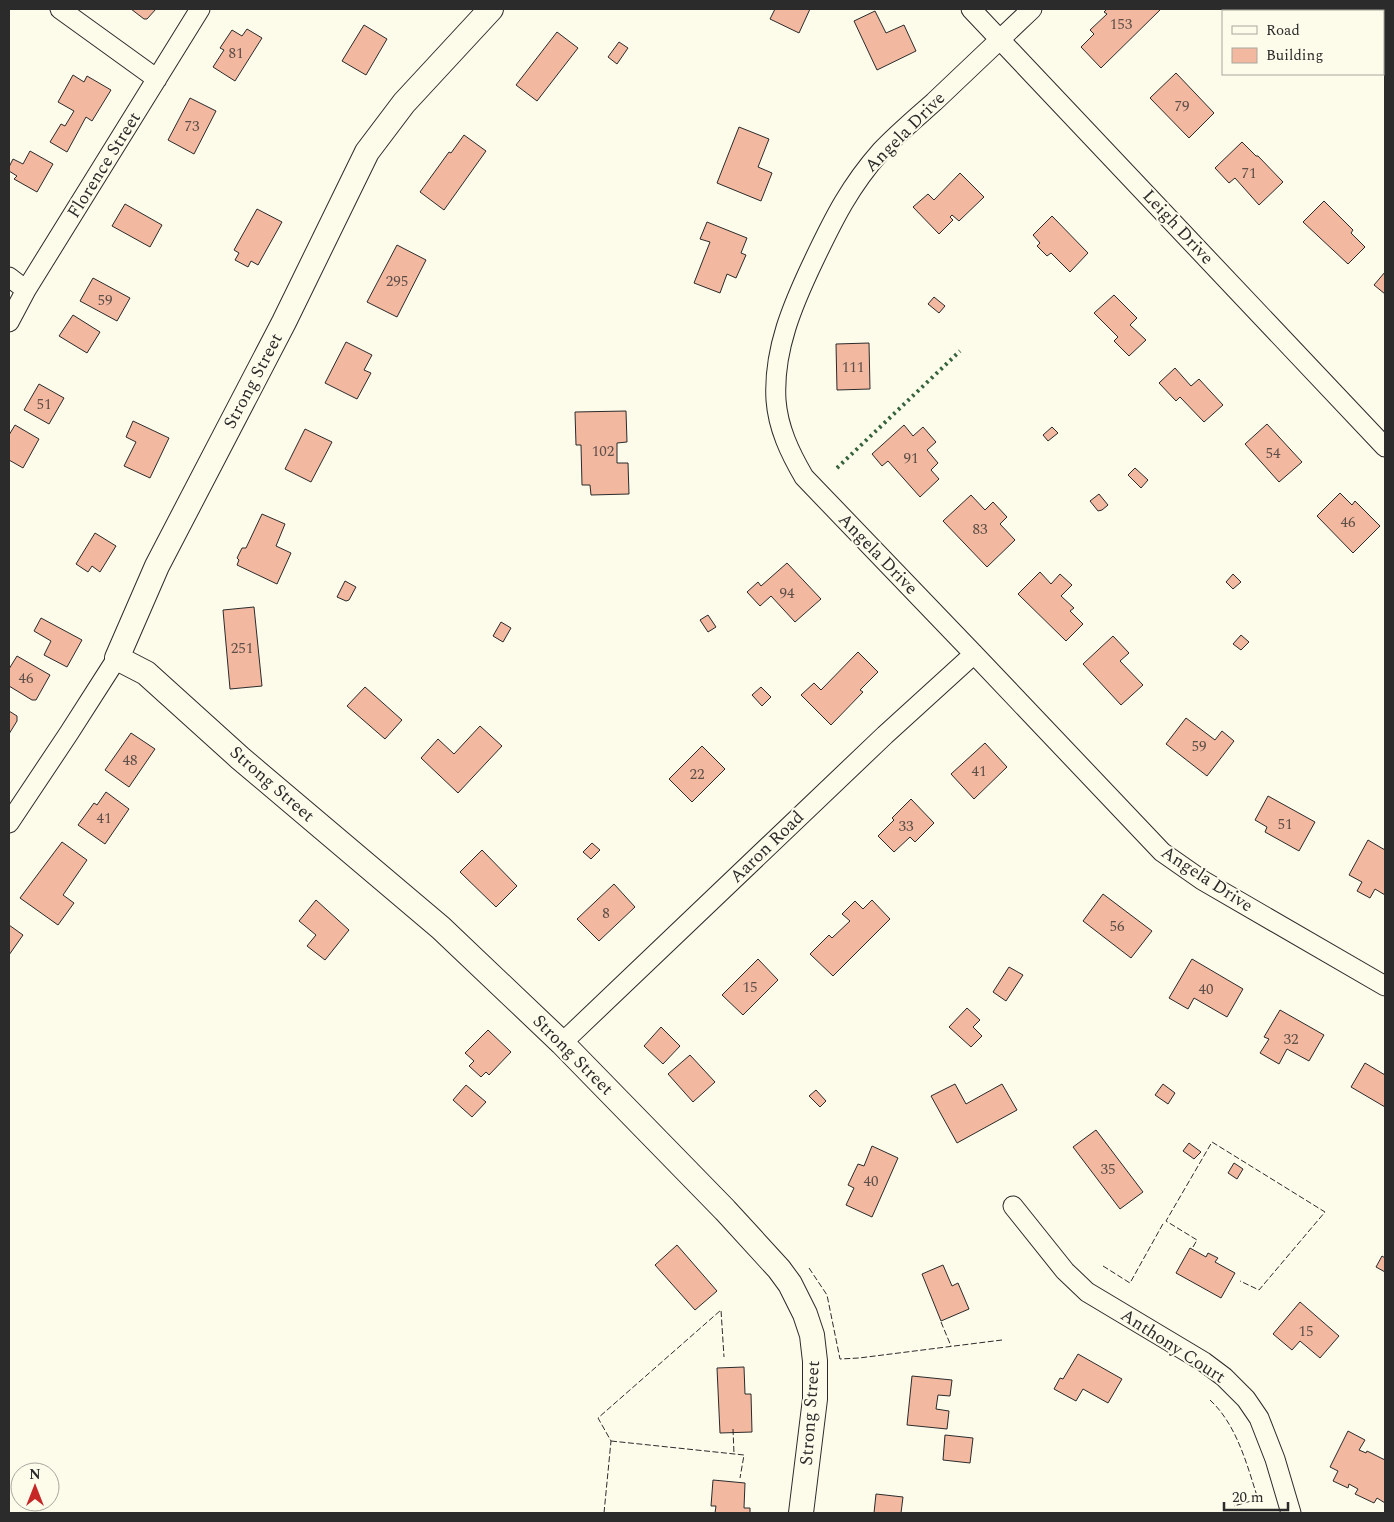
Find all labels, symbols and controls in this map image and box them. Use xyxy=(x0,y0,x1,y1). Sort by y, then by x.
legend xyxy=(1222,10,1384,75)
house number: 153 xyxy=(1110,13,1133,36)
text: Road xyxy=(1266,19,1300,42)
house number: 81 xyxy=(228,42,244,65)
text: Building xyxy=(1266,44,1323,67)
street label: Angela Drive xyxy=(858,85,952,179)
house number: 79 xyxy=(1174,95,1190,118)
street label: Florence Street xyxy=(60,106,148,224)
house number: 73 xyxy=(184,115,200,138)
house number: 71 xyxy=(1241,162,1257,185)
street label: Leigh Drive xyxy=(1136,183,1220,271)
house number: 295 xyxy=(386,270,408,293)
house number: 59 xyxy=(97,289,113,312)
street label: Strong Street xyxy=(216,328,290,434)
house number: 111 xyxy=(842,356,864,379)
house number: 51 xyxy=(36,393,52,416)
house number: 102 xyxy=(592,440,614,463)
house number: 54 xyxy=(1265,442,1281,465)
house number: 91 xyxy=(903,447,919,470)
street label: Angela Drive xyxy=(832,507,924,601)
house number: 46 xyxy=(1340,511,1356,534)
house number: 83 xyxy=(972,518,988,541)
house number: 94 xyxy=(779,582,795,605)
house number: 251 xyxy=(231,637,253,660)
house number: 46 xyxy=(18,667,34,690)
house number: 59 xyxy=(1191,735,1207,758)
street label: Strong Street xyxy=(223,739,321,829)
house number: 48 xyxy=(122,749,138,772)
house number: 41 xyxy=(971,760,987,783)
house number: 22 xyxy=(689,763,705,786)
street label: Aaron Road xyxy=(724,804,810,890)
house number: 41 xyxy=(96,807,112,830)
house number: 51 xyxy=(1277,813,1293,836)
house number: 33 xyxy=(898,815,914,838)
street label: Angela Drive xyxy=(1156,839,1258,919)
house number: 8 xyxy=(602,902,610,925)
house number: 56 xyxy=(1109,915,1125,938)
house number: 15 xyxy=(742,976,758,999)
house number: 40 xyxy=(1198,978,1214,1001)
street label: Strong Street xyxy=(526,1008,620,1102)
house number: 32 xyxy=(1283,1028,1299,1051)
house number: 35 xyxy=(1100,1158,1116,1181)
house number: 40 xyxy=(863,1170,879,1193)
street label: Anthony Court xyxy=(1115,1302,1231,1390)
house number: 15 xyxy=(1298,1320,1314,1343)
street label: Strong Street xyxy=(793,1360,827,1466)
north arrow xyxy=(10,1462,60,1512)
text: N xyxy=(29,1464,41,1485)
scale bar xyxy=(1224,1480,1288,1512)
text: 20 m xyxy=(1232,1486,1264,1509)

